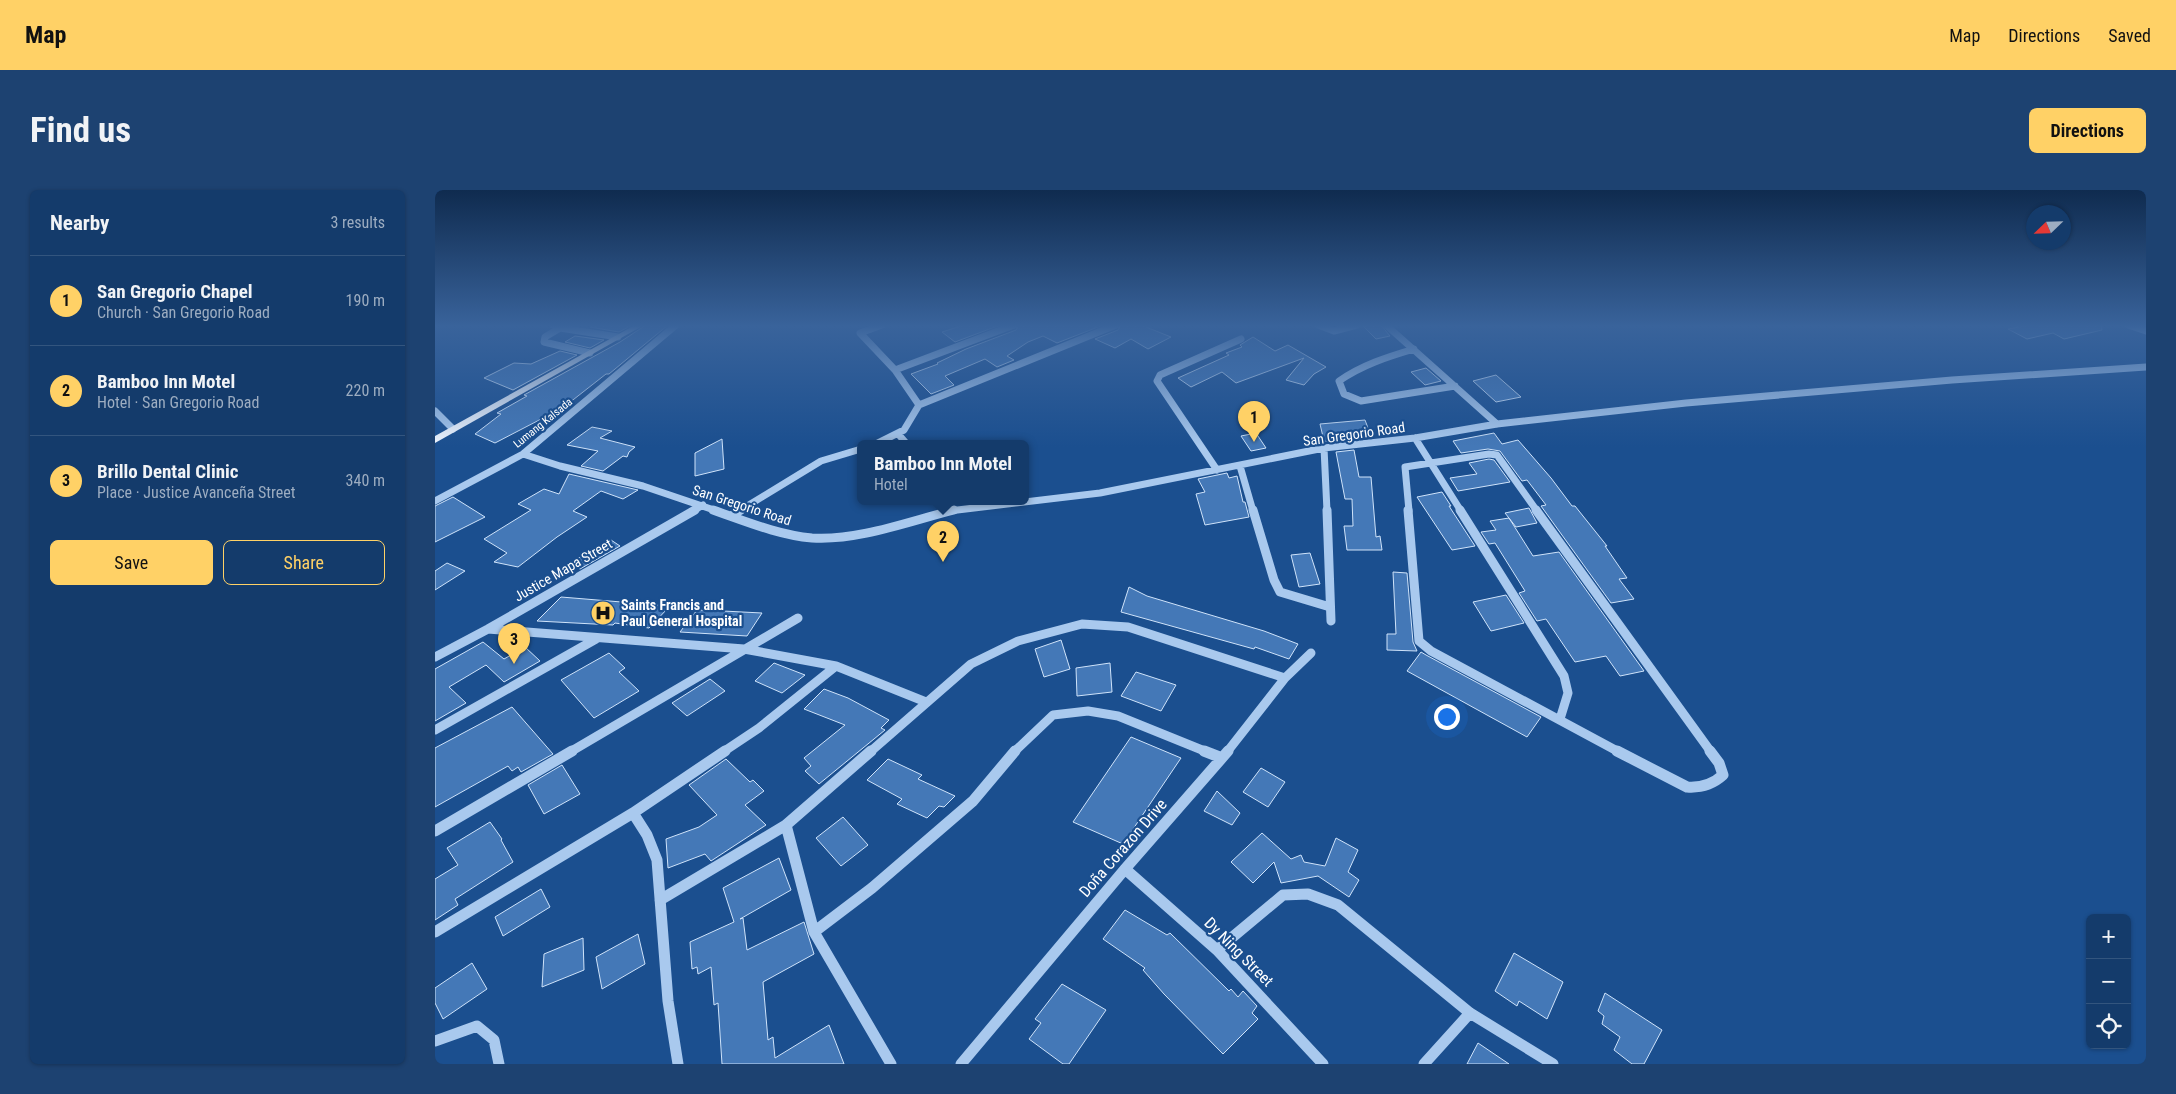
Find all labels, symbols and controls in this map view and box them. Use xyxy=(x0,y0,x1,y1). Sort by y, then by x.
text: Map xyxy=(25,21,66,49)
text: Map xyxy=(1949,25,1980,46)
text: Directions xyxy=(2008,25,2080,46)
text: Saved xyxy=(2108,25,2151,46)
button: Directions xyxy=(2029,108,2146,153)
text: Find us xyxy=(30,110,131,151)
north arrow xyxy=(2026,205,2071,250)
text: Nearby xyxy=(50,211,109,235)
text: 3 results xyxy=(330,213,385,232)
text: San Gregorio Chapel xyxy=(97,280,253,303)
text: 1 xyxy=(62,291,70,310)
text: 190 m xyxy=(346,291,385,310)
text: Church · San Gregorio Road xyxy=(97,303,270,322)
text: Bamboo Inn Motel xyxy=(97,370,235,393)
text: 2 xyxy=(62,381,70,400)
text: 220 m xyxy=(346,381,385,400)
text: Hotel · San Gregorio Road xyxy=(97,393,259,412)
street label: Lumang Kalsada xyxy=(511,395,575,451)
pin: 1 xyxy=(1238,401,1270,442)
street label: San Gregorio Road xyxy=(1302,419,1406,449)
popup xyxy=(857,440,1029,505)
text: Bamboo Inn Motel xyxy=(874,452,1012,475)
text: Brillo Dental Clinic xyxy=(97,460,239,483)
text: 3 xyxy=(62,471,70,490)
text: 340 m xyxy=(346,471,385,490)
text: Hotel xyxy=(874,475,908,494)
street label: San Gregorio Road xyxy=(691,482,793,528)
text: Place · Justice Avanceña Street xyxy=(97,483,296,502)
pin: 2 xyxy=(927,521,959,562)
street label: Justice Mapa Street xyxy=(511,535,615,605)
button: Save xyxy=(50,540,213,585)
button: Share xyxy=(223,540,385,585)
place label: Saints Francis and Paul General Hospital xyxy=(621,597,742,629)
hospital icon: Saints Francis and Paul General Hospital xyxy=(590,600,616,626)
pin: 3 xyxy=(498,623,530,664)
your location xyxy=(1434,704,1460,730)
street label: Doña Corazon Drive xyxy=(1075,795,1171,901)
street label: Dy Ning Street xyxy=(1201,914,1278,991)
map controls xyxy=(2086,914,2131,1049)
button: + xyxy=(2086,914,2131,959)
button: − xyxy=(2086,959,2131,1004)
button: locate xyxy=(2086,1004,2131,1049)

